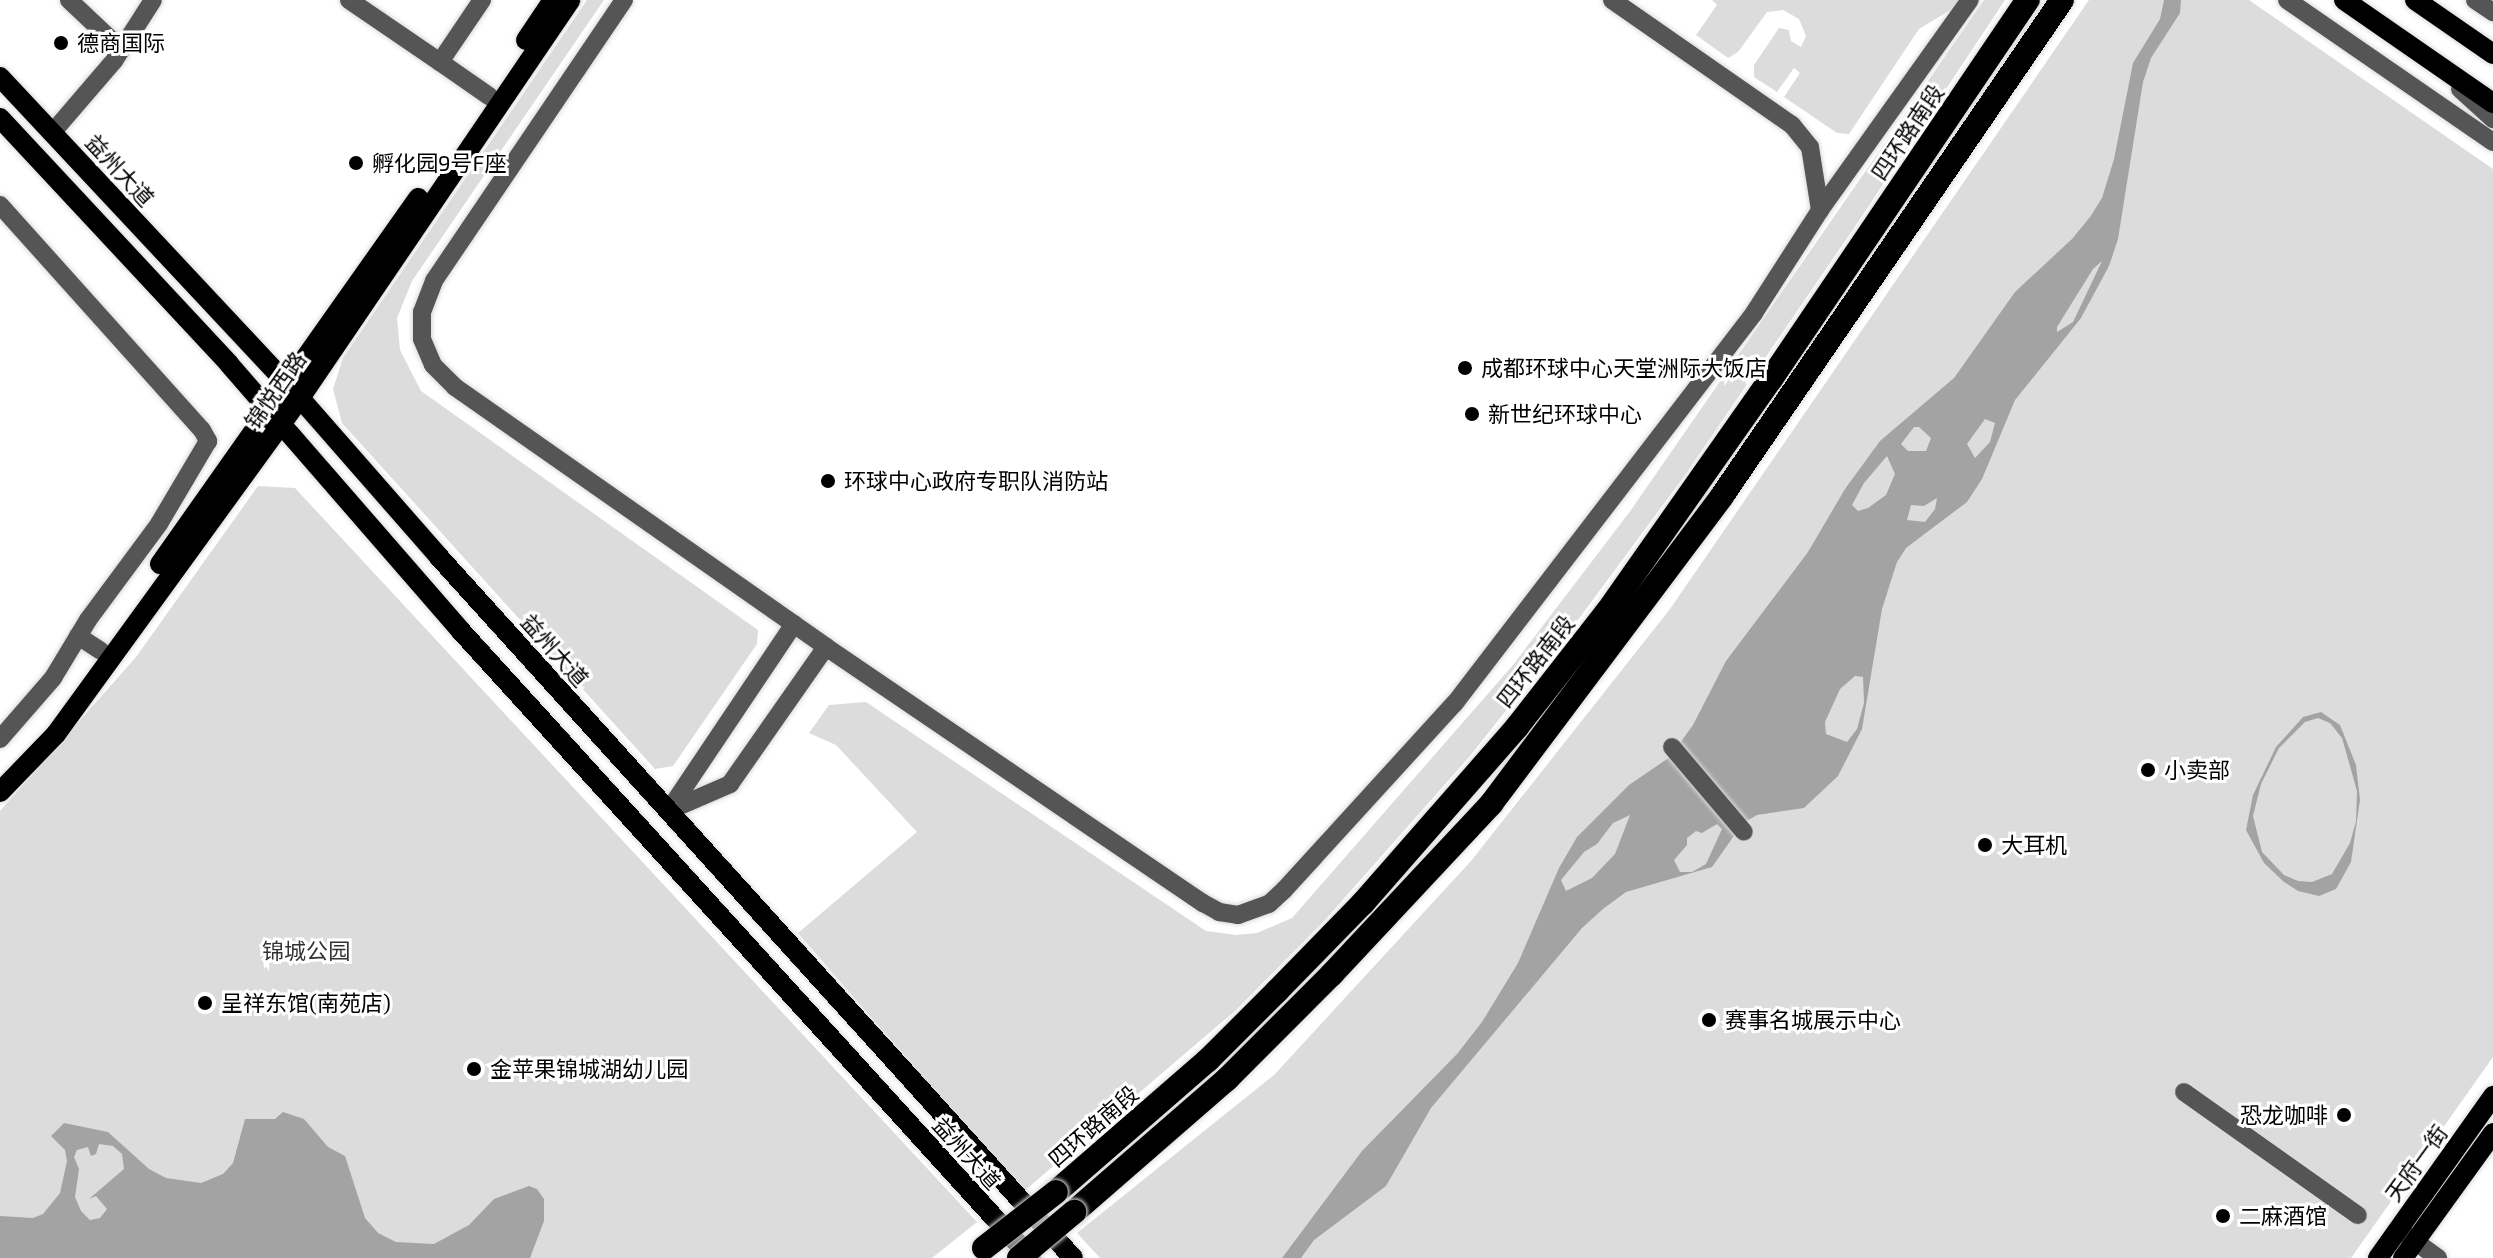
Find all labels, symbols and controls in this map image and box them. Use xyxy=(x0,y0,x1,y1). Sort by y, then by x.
place label: 德商国际 xyxy=(77,30,165,56)
marker: 德商国际 xyxy=(52,34,70,52)
street label: 四环路南段 xyxy=(1865,79,1949,185)
street label: 益州大道 xyxy=(80,129,160,211)
place label: 孵化园9号F座 xyxy=(372,150,506,176)
marker: 孵化园9号F座 xyxy=(347,154,365,172)
street label: 锦悦西路 xyxy=(239,346,311,434)
place label: 成都环球中心天堂洲际大饭店 xyxy=(1481,355,1767,381)
marker: 成都环球中心天堂洲际大饭店 xyxy=(1456,359,1474,377)
place label: 新世纪环球中心 xyxy=(1488,401,1642,427)
marker: 新世纪环球中心 xyxy=(1463,405,1481,423)
place label: 环球中心政府专职队消防站 xyxy=(844,468,1108,494)
marker: 环球中心政府专职队消防站 xyxy=(819,472,837,490)
street label: 益州大道 xyxy=(516,608,594,692)
street label: 四环路南段 xyxy=(1491,610,1579,712)
place label: 小卖部 xyxy=(2164,757,2230,783)
marker: 小卖部 xyxy=(2139,761,2157,779)
place label: 大耳机 xyxy=(2001,832,2067,858)
marker: 大耳机 xyxy=(1976,836,1994,854)
park label: 锦城公园 xyxy=(262,938,350,964)
place label: 呈祥东馆(南苑店) xyxy=(221,990,391,1016)
marker: 呈祥东馆(南苑店) xyxy=(196,994,214,1012)
place label: 赛事名城展示中心 xyxy=(1725,1007,1901,1033)
marker: 赛事名城展示中心 xyxy=(1700,1011,1718,1029)
place label: 金苹果锦城湖幼儿园 xyxy=(490,1056,688,1082)
marker: 金苹果锦城湖幼儿园 xyxy=(465,1060,483,1078)
street label: 四环路南段 xyxy=(1043,1080,1143,1172)
place label: 恐龙咖啡 xyxy=(2240,1102,2328,1128)
marker: 恐龙咖啡 xyxy=(2335,1106,2353,1124)
street label: 益州大道 xyxy=(928,1111,1006,1195)
street label: 天府一街 xyxy=(2379,1120,2453,1206)
place label: 二麻酒馆 xyxy=(2239,1203,2327,1229)
marker: 二麻酒馆 xyxy=(2214,1207,2232,1225)

